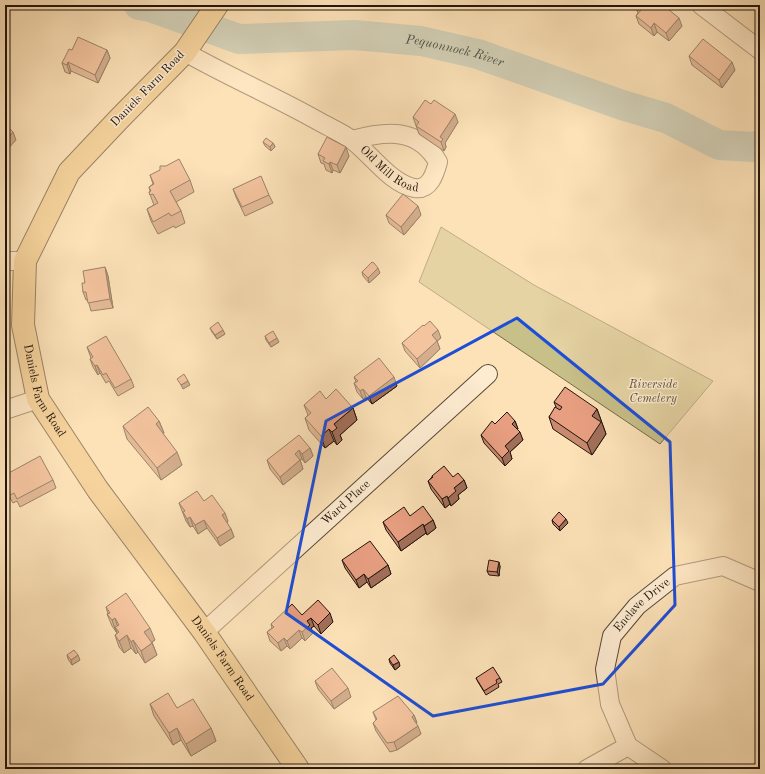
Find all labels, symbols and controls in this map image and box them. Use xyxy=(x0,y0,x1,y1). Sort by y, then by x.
water label: Pequonnock River xyxy=(404,33,506,69)
street label: Daniels Farm Road xyxy=(109,49,187,129)
street label: Old Mill Road xyxy=(357,144,419,195)
street label: Daniels Farm Road xyxy=(21,343,68,440)
park label: Riverside Cemetery xyxy=(628,379,678,405)
street label: Ward Place xyxy=(320,478,373,528)
street label: Enclave Drive xyxy=(612,576,673,634)
street label: Daniels Farm Road xyxy=(188,614,256,703)

